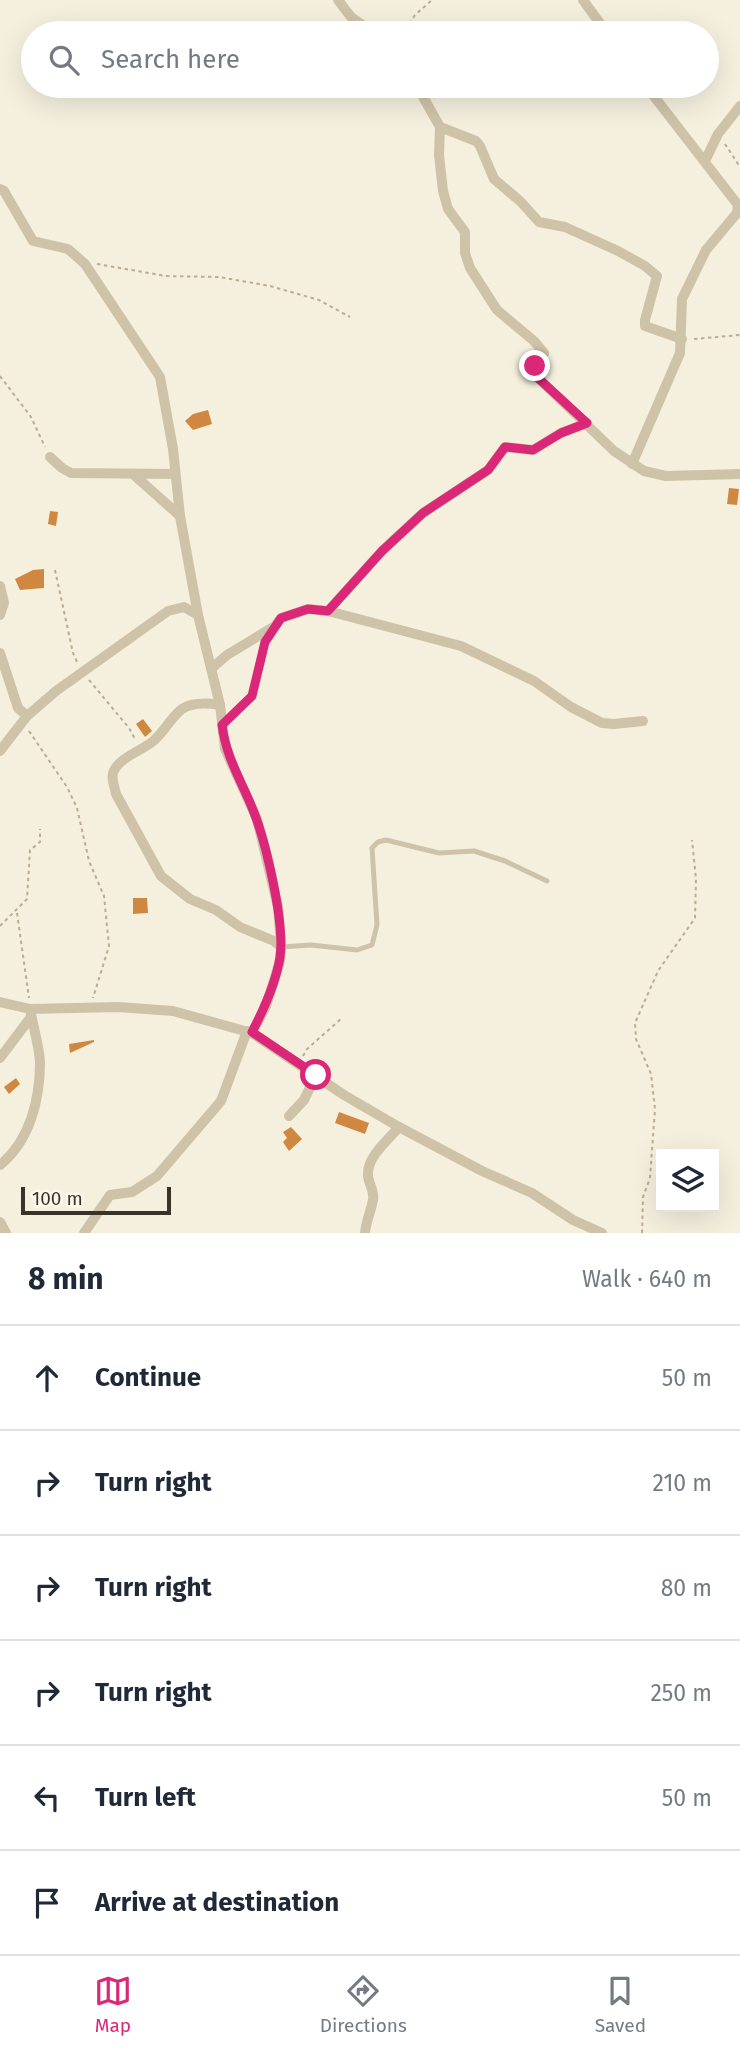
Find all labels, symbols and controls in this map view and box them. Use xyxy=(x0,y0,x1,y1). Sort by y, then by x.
search box xyxy=(21,21,719,98)
icon: search xyxy=(45,41,83,79)
text: Search here xyxy=(101,44,240,75)
route end xyxy=(519,350,550,381)
route start xyxy=(300,1059,331,1090)
map controls xyxy=(656,1149,719,1212)
button: layers xyxy=(656,1149,719,1212)
scale bar xyxy=(21,1184,172,1216)
text: 100 m xyxy=(32,1187,83,1210)
text: 8 min xyxy=(28,1261,104,1297)
text: Walk · 640 m xyxy=(582,1265,712,1293)
icon: ahead xyxy=(28,1359,66,1397)
text: Continue xyxy=(95,1362,201,1393)
text: 50 m xyxy=(662,1364,712,1392)
icon: right xyxy=(28,1464,66,1502)
text: Turn right xyxy=(95,1467,212,1498)
text: 210 m xyxy=(653,1469,712,1497)
icon: right xyxy=(28,1569,66,1607)
text: Turn right xyxy=(95,1572,212,1603)
text: 80 m xyxy=(661,1574,712,1602)
icon: right xyxy=(28,1674,66,1712)
text: Turn right xyxy=(95,1677,212,1708)
text: 250 m xyxy=(650,1679,712,1707)
icon: left xyxy=(28,1779,66,1817)
text: Turn left xyxy=(95,1782,196,1813)
text: 50 m xyxy=(662,1784,712,1812)
icon: arrive xyxy=(28,1884,66,1922)
text: Arrive at destination xyxy=(95,1887,339,1918)
tab: Map xyxy=(94,1972,132,2037)
tab: Directions xyxy=(320,1972,407,2037)
tab: Saved xyxy=(595,1972,646,2037)

